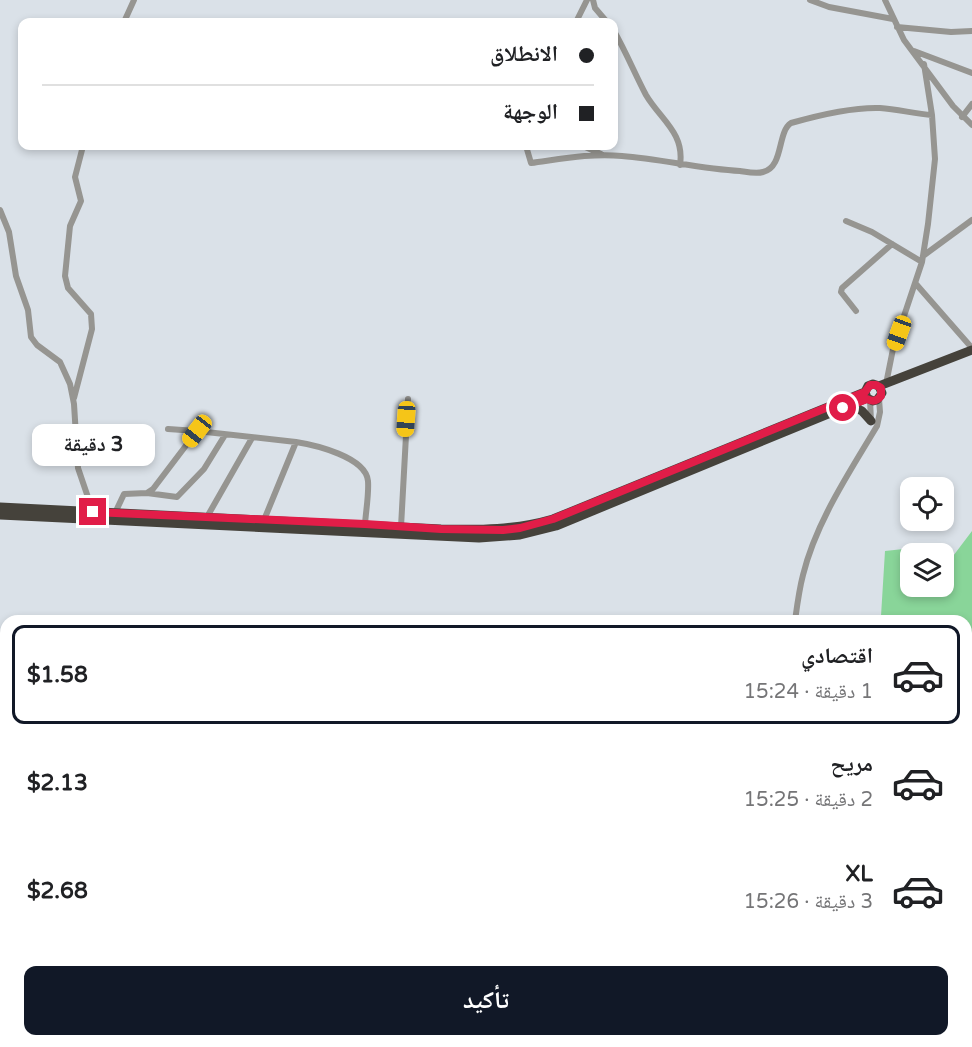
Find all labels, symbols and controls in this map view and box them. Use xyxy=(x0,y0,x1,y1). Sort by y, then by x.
text: الانطلاق xyxy=(490,41,558,67)
text: الوجهة xyxy=(503,99,558,125)
car xyxy=(884,313,914,353)
route start xyxy=(829,394,856,421)
car xyxy=(396,400,416,438)
car xyxy=(179,411,215,451)
callout: 3 دقيقة xyxy=(32,425,154,467)
text: 3 دقيقة xyxy=(64,433,123,457)
map controls xyxy=(900,477,954,597)
button: locate xyxy=(900,477,954,531)
route end xyxy=(79,498,106,525)
button: layers xyxy=(900,543,954,597)
text: اقتصادي xyxy=(801,643,873,669)
icon: car xyxy=(891,648,945,702)
text: $1.58 xyxy=(27,662,88,688)
text: 1 دقيقة · 15:24 xyxy=(744,680,873,704)
text: مريح xyxy=(830,751,873,777)
icon: car xyxy=(891,756,945,810)
text: $2.13 xyxy=(27,770,88,796)
text: 2 دقيقة · 15:25 xyxy=(744,788,873,812)
text: XL xyxy=(846,861,873,887)
icon: car xyxy=(891,864,945,918)
text: $2.68 xyxy=(27,878,88,904)
text: 3 دقيقة · 15:26 xyxy=(744,890,873,914)
button: تأكيد xyxy=(24,966,948,1035)

